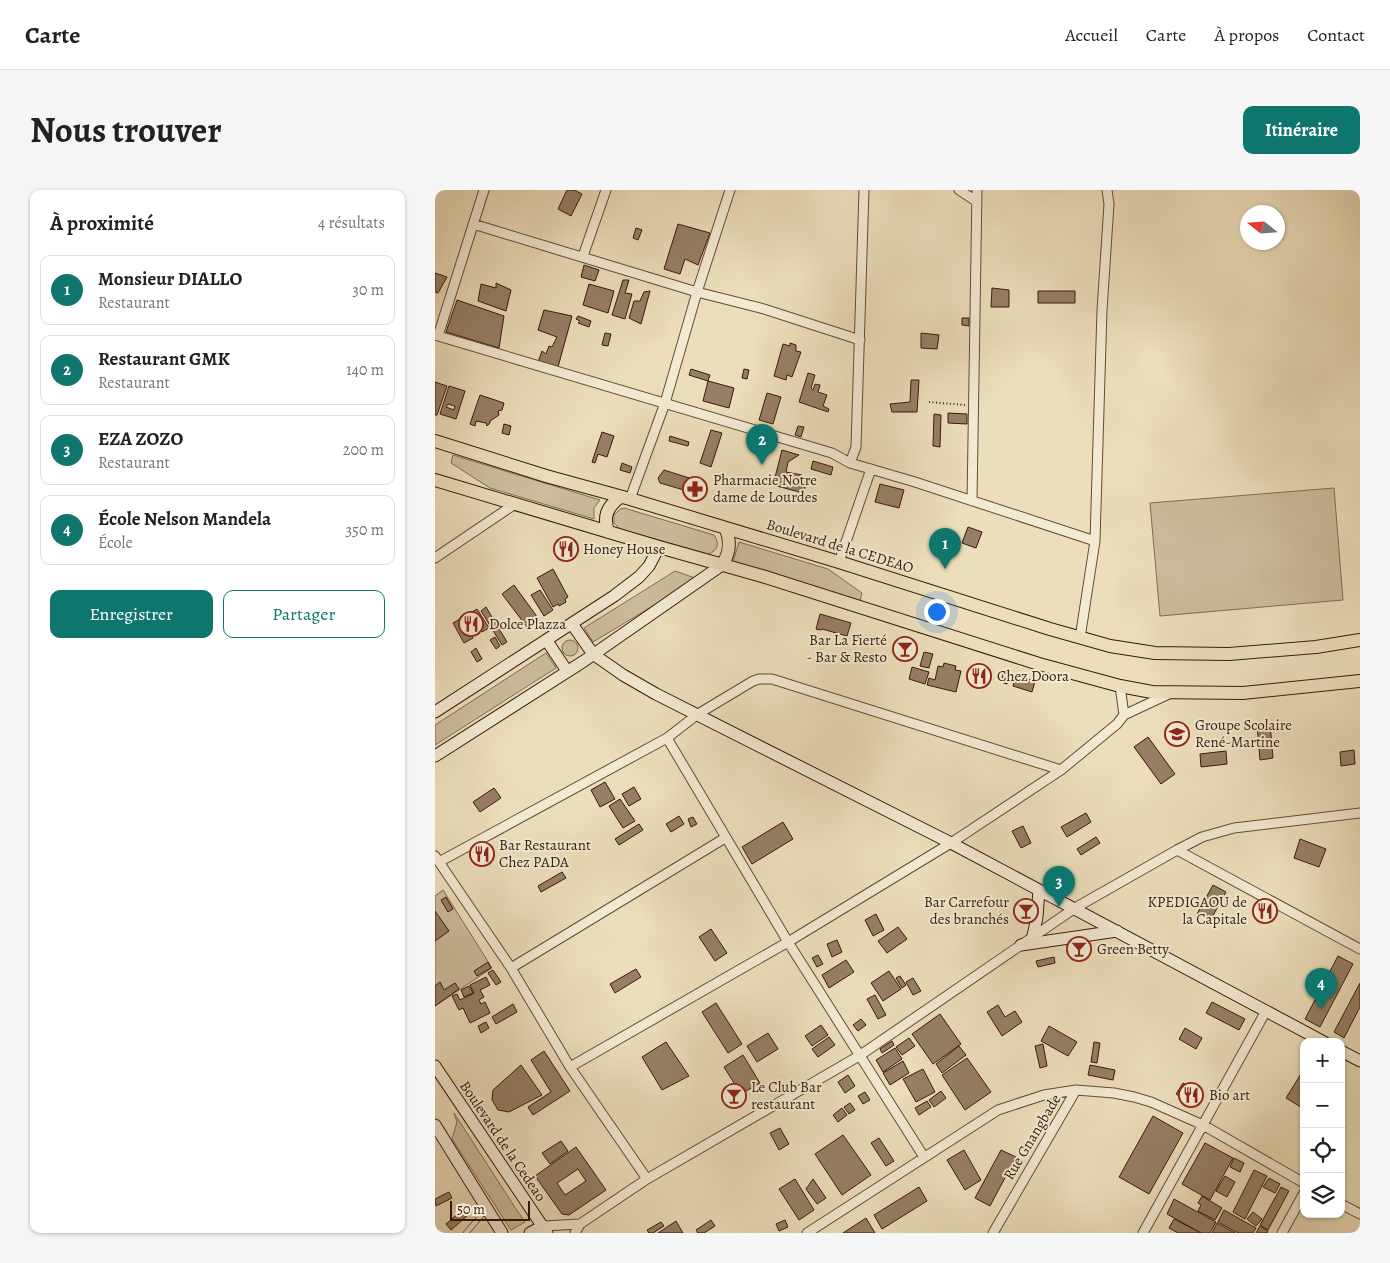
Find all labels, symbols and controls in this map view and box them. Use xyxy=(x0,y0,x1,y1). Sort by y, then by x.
text: Carte xyxy=(25,19,80,51)
text: Accueil xyxy=(1065,23,1118,47)
text: Carte xyxy=(1146,23,1186,47)
text: À propos xyxy=(1214,23,1279,47)
text: Contact xyxy=(1307,23,1365,47)
text: Nous trouver xyxy=(30,106,222,154)
button: Itinéraire xyxy=(1243,106,1360,154)
north arrow xyxy=(1240,205,1285,250)
text: À proximité xyxy=(50,209,154,237)
text: 4 résultats xyxy=(318,212,385,234)
text: Monsieur DIALLO xyxy=(98,266,242,292)
text: 1 xyxy=(64,279,70,301)
text: 30 m xyxy=(352,279,384,301)
text: Restaurant xyxy=(98,292,170,314)
text: Restaurant GMK xyxy=(98,346,230,372)
text: 2 xyxy=(63,359,71,381)
text: 140 m xyxy=(346,359,384,381)
text: Restaurant xyxy=(98,372,170,394)
pin: 2 xyxy=(746,424,778,465)
text: EZA ZOZO xyxy=(98,426,183,452)
text: 3 xyxy=(64,439,70,461)
text: 200 m xyxy=(343,439,384,461)
text: Restaurant xyxy=(98,452,170,474)
place label: Pharmacie Notre dame de Lourdes xyxy=(713,470,818,507)
pharmacy icon: Pharmacie Notre dame de Lourdes xyxy=(682,476,708,502)
text: École Nelson Mandela xyxy=(98,506,271,532)
street label: Boulevard de la CEDEAO xyxy=(764,514,916,578)
text: 4 xyxy=(63,519,71,541)
text: 350 m xyxy=(345,519,384,541)
pin: 1 xyxy=(929,528,961,569)
text: École xyxy=(98,532,133,554)
restaurant icon: Honey House xyxy=(553,536,579,562)
place label: Honey House xyxy=(583,539,666,559)
button: Enregistrer xyxy=(50,590,213,638)
button: Partager xyxy=(223,590,385,638)
your location xyxy=(924,599,950,625)
restaurant icon: Dolce Plazza xyxy=(458,611,484,637)
place label: Dolce Plazza xyxy=(489,614,566,634)
place label: Bar La Fierté - Bar & Resto xyxy=(807,630,887,667)
bar icon: Bar La Fierté - Bar & Resto xyxy=(892,636,918,662)
restaurant icon: Chez Doora xyxy=(966,663,992,689)
place label: Chez Doora xyxy=(997,666,1069,686)
place label: Groupe Scolaire René-Martine xyxy=(1195,715,1292,752)
school or university icon: Groupe Scolaire René-Martine xyxy=(1164,721,1190,747)
place label: Bar Restaurant Chez PADA xyxy=(499,835,591,872)
restaurant icon: Bar Restaurant Chez PADA xyxy=(469,841,495,867)
pin: 3 xyxy=(1043,866,1075,907)
place label: Bar Carrefour des branchés xyxy=(924,892,1009,929)
place label: KPEDIGAOU de la Capitale xyxy=(1148,892,1247,929)
bar icon: Bar Carrefour des branchés xyxy=(1013,898,1039,924)
restaurant icon: KPEDIGAOU de la Capitale xyxy=(1252,898,1278,924)
bar icon: Green Betty xyxy=(1066,936,1092,962)
place label: Green Betty xyxy=(1097,939,1169,959)
pin: 4 xyxy=(1305,968,1337,1009)
map controls xyxy=(1300,1038,1345,1218)
button: + xyxy=(1300,1038,1345,1083)
street label: Boulevard de la Cedeao xyxy=(455,1077,551,1205)
place label: Le Club Bar restaurant xyxy=(751,1077,822,1114)
restaurant icon: Bio art xyxy=(1178,1082,1204,1108)
bar icon: Le Club Bar restaurant xyxy=(721,1083,747,1109)
button: − xyxy=(1300,1083,1345,1128)
place label: Bio art xyxy=(1209,1085,1250,1105)
street label: Rue Gnangbade xyxy=(999,1090,1066,1184)
button: locate xyxy=(1300,1128,1345,1173)
button: layers xyxy=(1300,1173,1345,1218)
scale bar xyxy=(450,1198,530,1221)
text: 50 m xyxy=(457,1200,485,1219)

